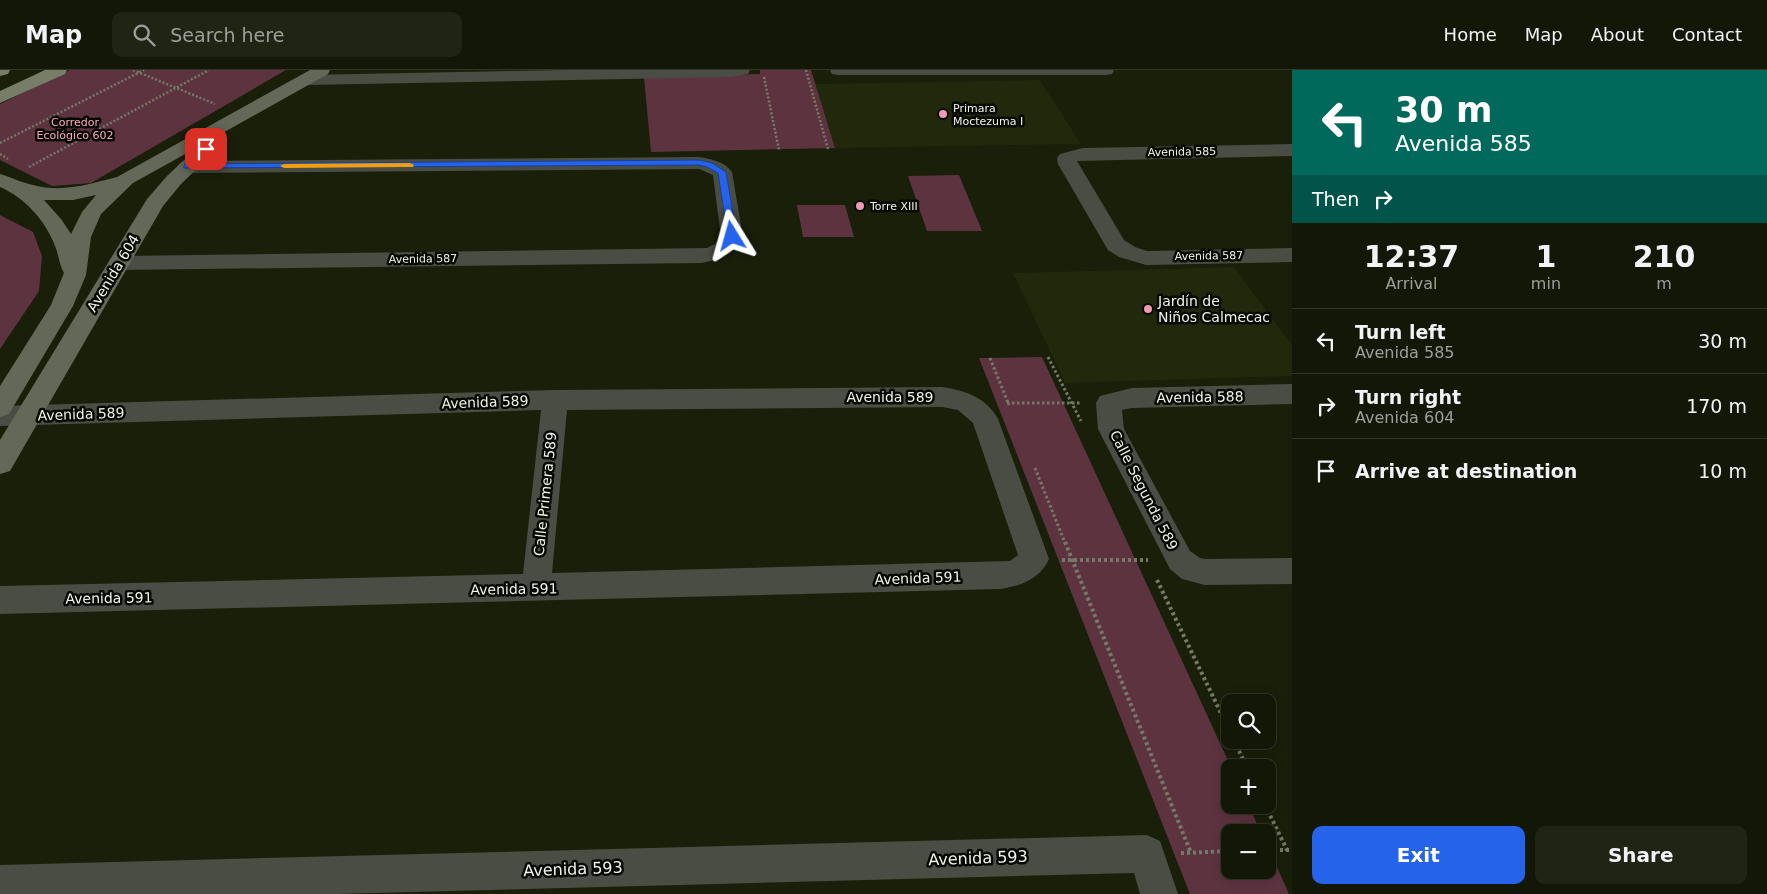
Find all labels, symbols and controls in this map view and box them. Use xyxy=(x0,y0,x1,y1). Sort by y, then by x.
search box xyxy=(112,12,462,57)
text: Map xyxy=(25,21,82,49)
icon: search xyxy=(130,21,158,49)
text: Search here xyxy=(170,24,284,46)
text: Home xyxy=(1444,24,1497,45)
text: Map xyxy=(1525,24,1563,45)
text: About xyxy=(1591,24,1644,45)
text: Contact xyxy=(1672,24,1742,45)
icon: left xyxy=(1312,90,1377,155)
text: 30 m xyxy=(1395,90,1492,130)
place label: Primara Moctezuma I xyxy=(953,102,1023,128)
marker: Primara Moctezuma I xyxy=(937,108,949,120)
park label: Corredor Ecológico 602 xyxy=(37,116,113,142)
pin xyxy=(185,128,227,170)
text: Avenida 585 xyxy=(1395,131,1532,156)
icon: arrive xyxy=(192,135,220,163)
street label: Avenida 585 xyxy=(1148,145,1216,159)
icon: right xyxy=(1369,185,1397,213)
text: Then xyxy=(1312,188,1359,210)
marker: Torre XIII xyxy=(854,200,866,212)
place label: Torre XIII xyxy=(869,200,918,213)
position arrow xyxy=(705,209,757,261)
street label: Avenida 604 xyxy=(84,231,142,314)
text: 12:37 xyxy=(1364,239,1459,274)
text: 1 xyxy=(1535,239,1556,274)
text: 210 xyxy=(1633,239,1695,274)
street label: Avenida 587 xyxy=(1175,249,1243,263)
street label: Avenida 587 xyxy=(389,252,457,266)
text: Arrival xyxy=(1385,274,1437,293)
text: min xyxy=(1531,274,1561,293)
text: m xyxy=(1656,274,1672,293)
place label: Jardín de Niños Calmecac xyxy=(1157,293,1270,325)
marker: Jardín de Niños Calmecac xyxy=(1142,303,1154,315)
text: Turn left xyxy=(1355,321,1446,343)
icon: left xyxy=(1312,327,1340,355)
text: 30 m xyxy=(1698,330,1747,352)
text: Avenida 585 xyxy=(1355,343,1455,362)
text: Turn right xyxy=(1355,386,1461,408)
street label: Avenida 588 xyxy=(1156,388,1244,406)
street label: Avenida 589 xyxy=(846,389,934,405)
street label: Avenida 589 xyxy=(441,392,529,412)
icon: right xyxy=(1312,392,1340,420)
text: 170 m xyxy=(1686,395,1747,417)
street label: Avenida 589 xyxy=(37,404,125,424)
text: Avenida 604 xyxy=(1355,408,1455,427)
street label: Calle Segunda 589 xyxy=(1107,428,1181,552)
street label: Calle Primera 589 xyxy=(531,431,559,557)
icon: arrive xyxy=(1312,457,1340,485)
text: Arrive at destination xyxy=(1355,460,1577,482)
text: 10 m xyxy=(1698,460,1747,482)
street label: Avenida 591 xyxy=(874,568,962,588)
street label: Avenida 591 xyxy=(470,580,558,598)
street label: Avenida 591 xyxy=(65,589,153,607)
map controls xyxy=(1221,694,1276,879)
button: search xyxy=(1221,694,1276,749)
button: + xyxy=(1221,759,1276,814)
button: − xyxy=(1221,824,1276,879)
button: Exit xyxy=(1312,826,1525,884)
button: Share xyxy=(1535,826,1747,884)
street label: Avenida 593 xyxy=(928,847,1028,869)
street label: Avenida 593 xyxy=(523,858,623,880)

